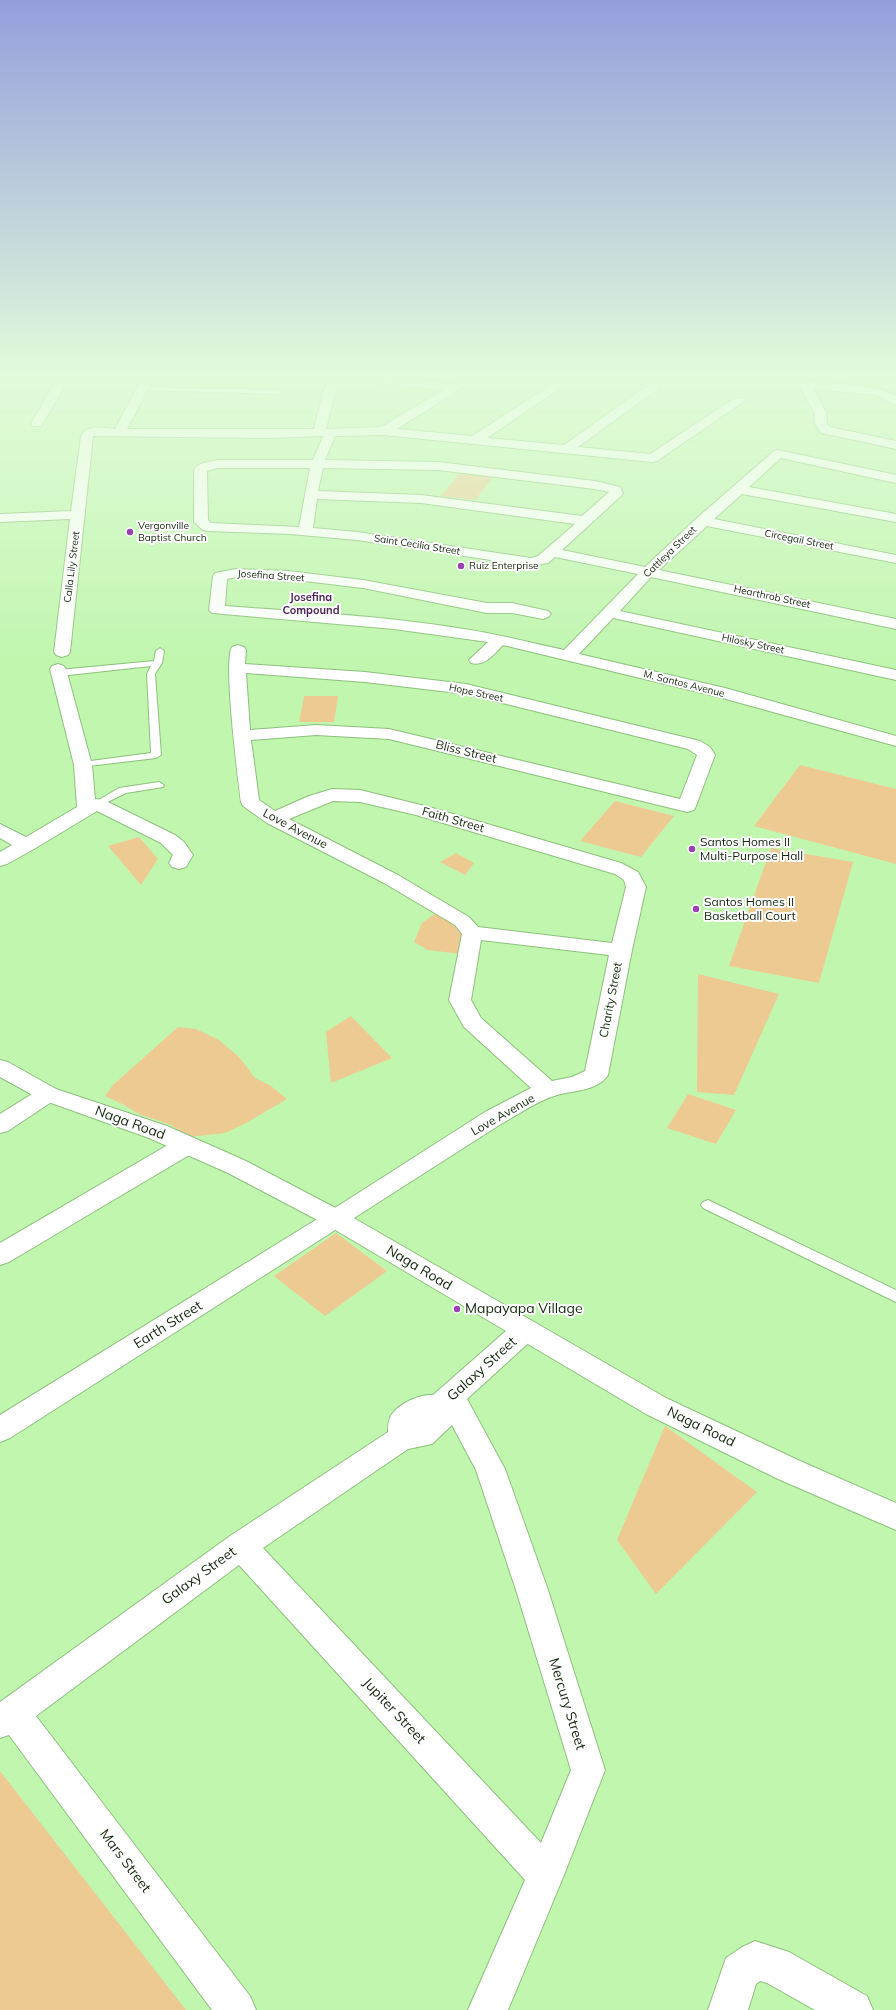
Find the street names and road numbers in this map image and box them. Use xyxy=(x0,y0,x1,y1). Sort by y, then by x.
street label: Cattleya Street xyxy=(641,524,699,580)
street label: Circegail Street xyxy=(763,527,835,553)
street label: Calla Lily Street xyxy=(62,531,82,603)
street label: Saint Cecilia Street xyxy=(373,532,461,558)
street label: Josefina Street xyxy=(237,568,305,584)
street label: Hearthrob Street xyxy=(733,583,811,611)
street label: Hilosky Street xyxy=(721,632,785,656)
street label: M. Santos Avenue xyxy=(642,668,726,700)
street label: Hope Street xyxy=(448,681,504,705)
street label: Bliss Street xyxy=(434,738,498,766)
street label: Faith Street xyxy=(420,804,486,836)
street label: Love Avenue xyxy=(260,806,330,852)
street label: Charity Street xyxy=(597,961,625,1039)
street label: Love Avenue xyxy=(469,1091,537,1139)
street label: Naga Road xyxy=(93,1103,167,1143)
street label: Naga Road xyxy=(383,1242,455,1294)
street label: Earth Street xyxy=(131,1297,205,1353)
street label: Galaxy Street xyxy=(444,1333,520,1405)
street label: Naga Road xyxy=(664,1403,738,1451)
street label: Galaxy Street xyxy=(159,1543,239,1609)
street label: Mercury Street xyxy=(545,1656,589,1752)
street label: Jupiter Street xyxy=(359,1674,429,1748)
street label: Mars Street xyxy=(96,1826,154,1896)

